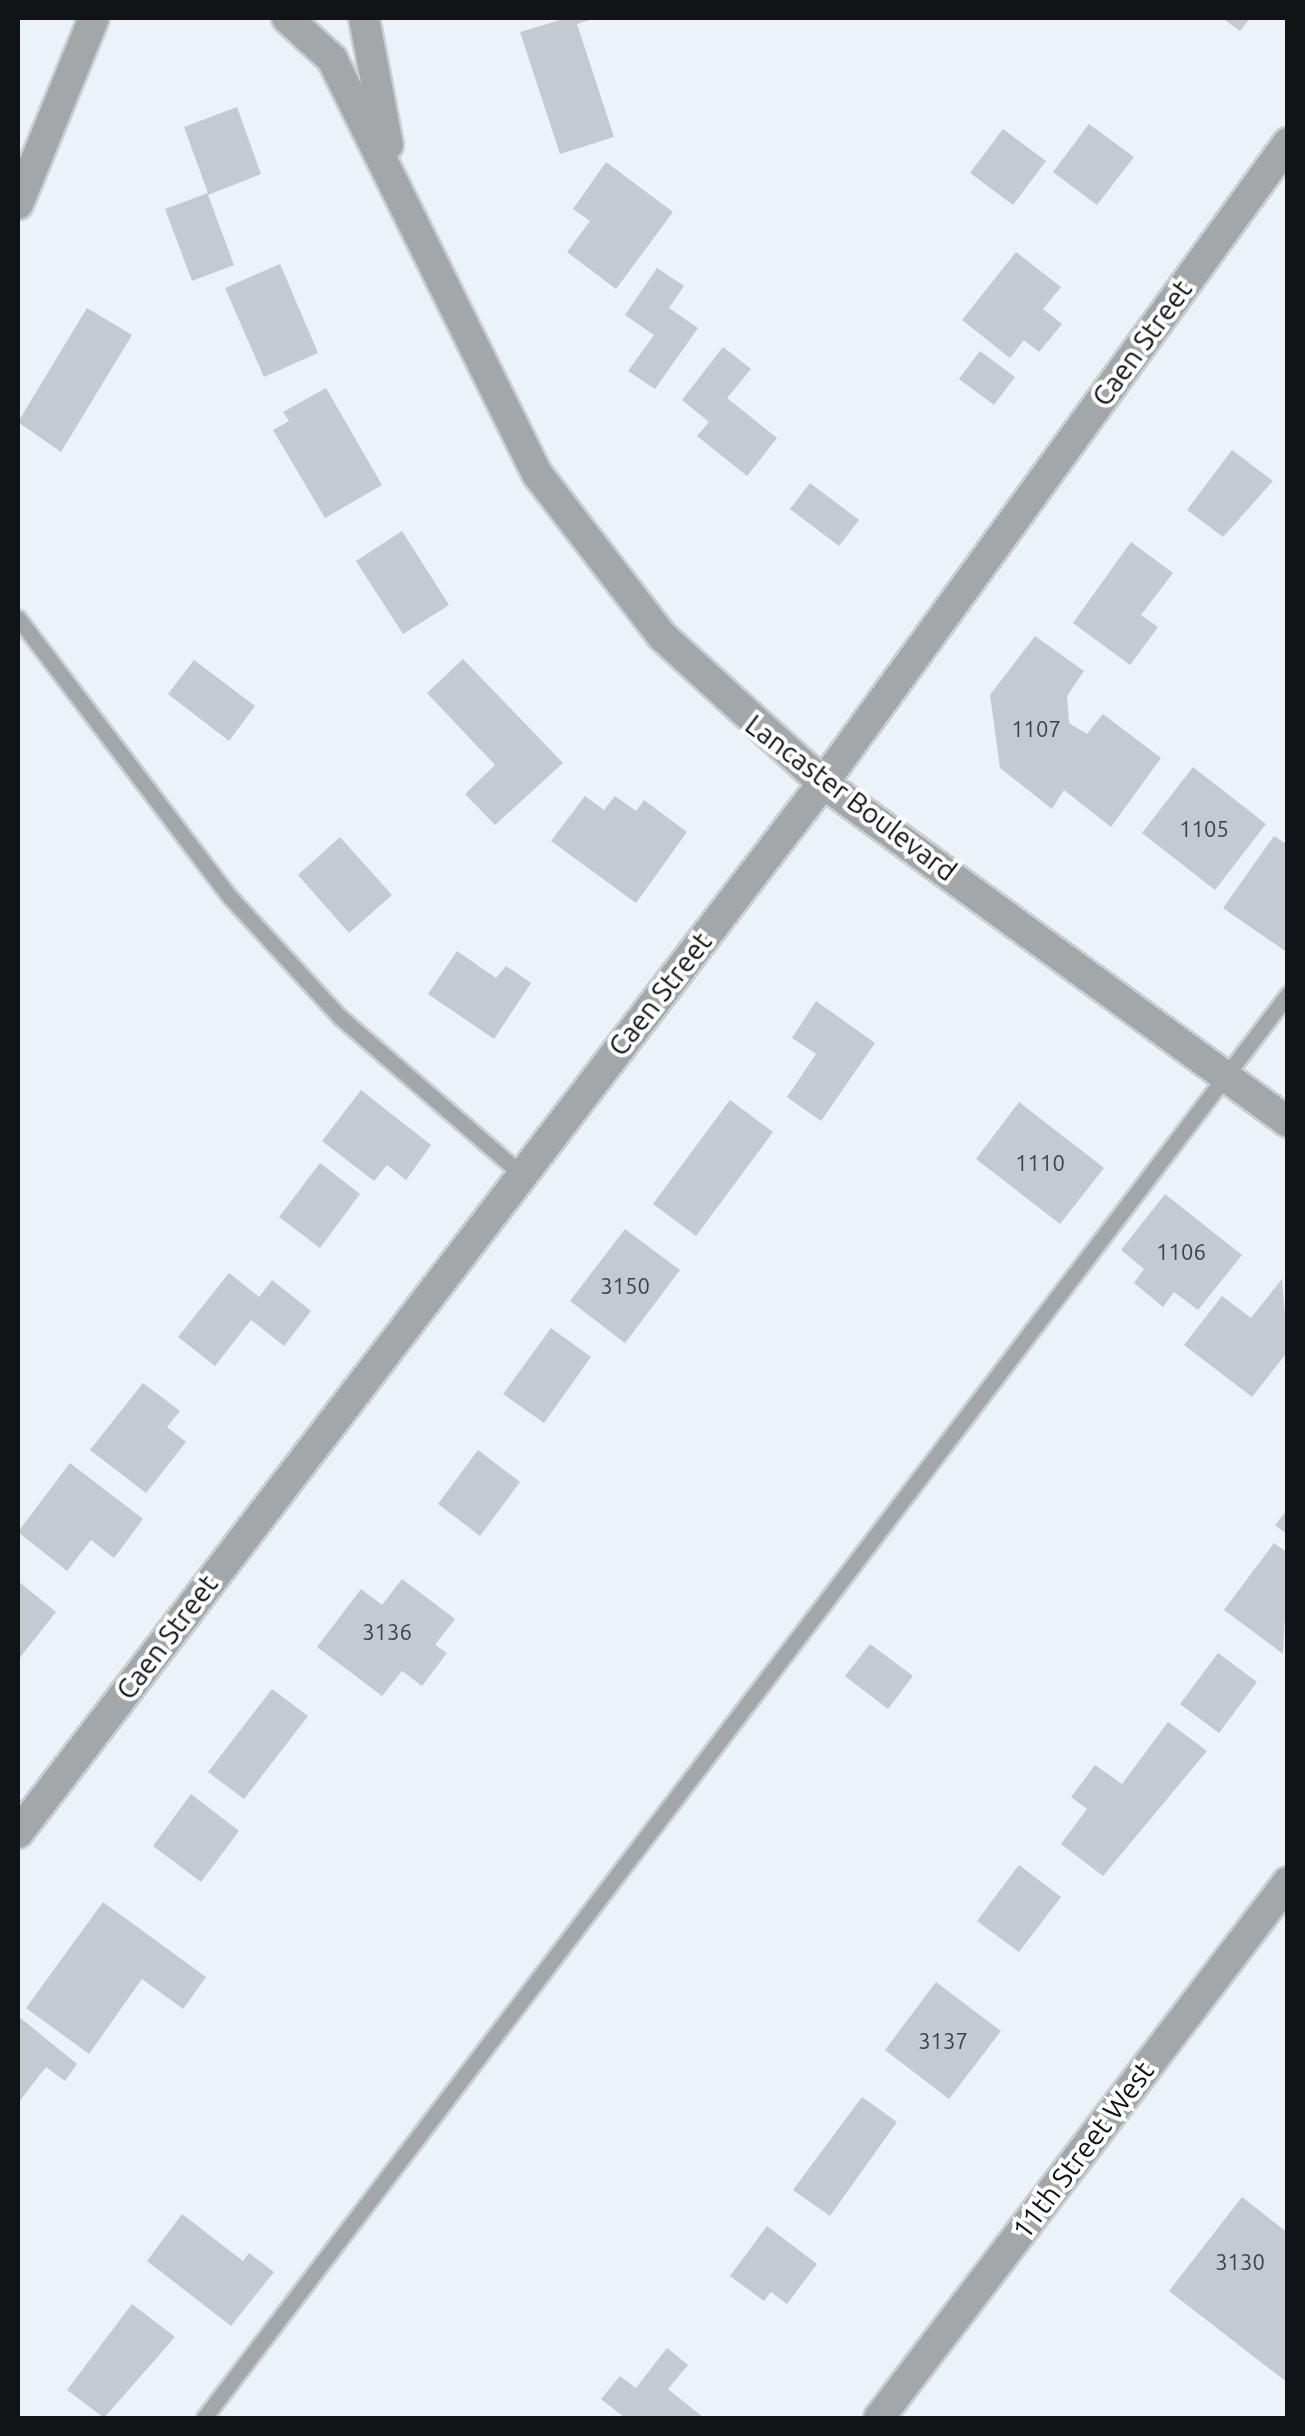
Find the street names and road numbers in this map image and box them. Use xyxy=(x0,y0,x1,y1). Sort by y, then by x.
street label: Caen Street xyxy=(1085,273,1199,413)
street label: Lancaster Boulevard xyxy=(739,708,963,888)
street label: Caen Street xyxy=(601,925,719,1063)
street label: Caen Street xyxy=(109,1568,225,1706)
street label: 11th Street West xyxy=(1005,2055,1161,2245)

